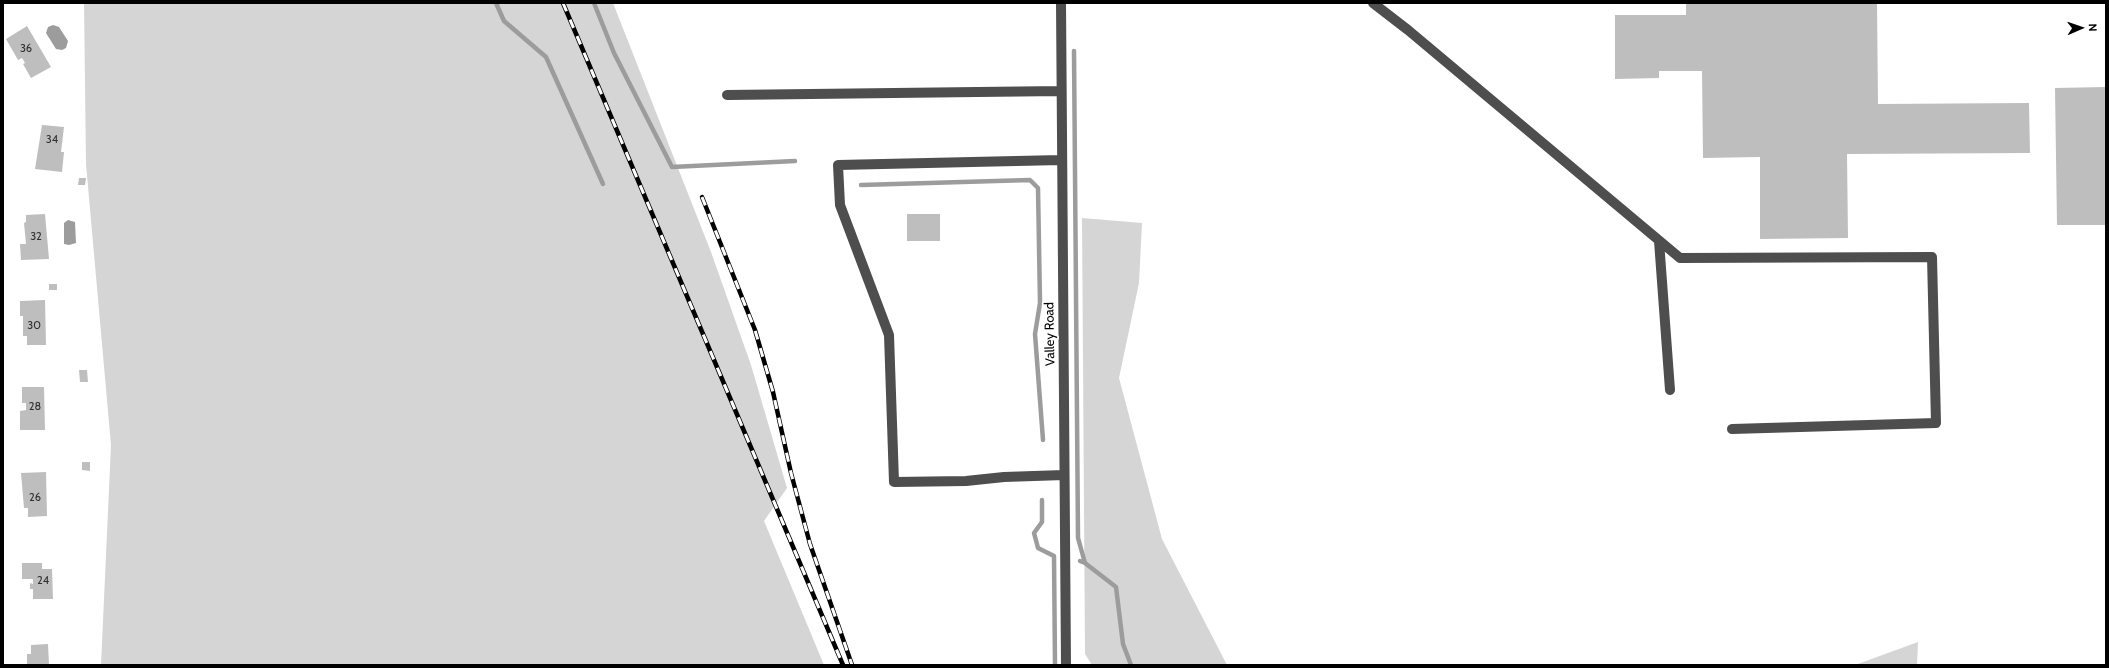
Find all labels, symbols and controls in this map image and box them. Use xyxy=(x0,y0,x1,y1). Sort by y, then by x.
north arrow xyxy=(2061,8,2101,48)
text: N xyxy=(2086,23,2100,32)
house number: 36 xyxy=(20,42,32,56)
house number: 34 xyxy=(46,133,58,147)
house number: 32 xyxy=(30,230,42,244)
street label: Valley Road xyxy=(1042,302,1058,366)
house number: 30 xyxy=(27,319,41,333)
house number: 28 xyxy=(29,400,41,414)
house number: 26 xyxy=(29,491,41,505)
house number: 24 xyxy=(37,574,49,588)

